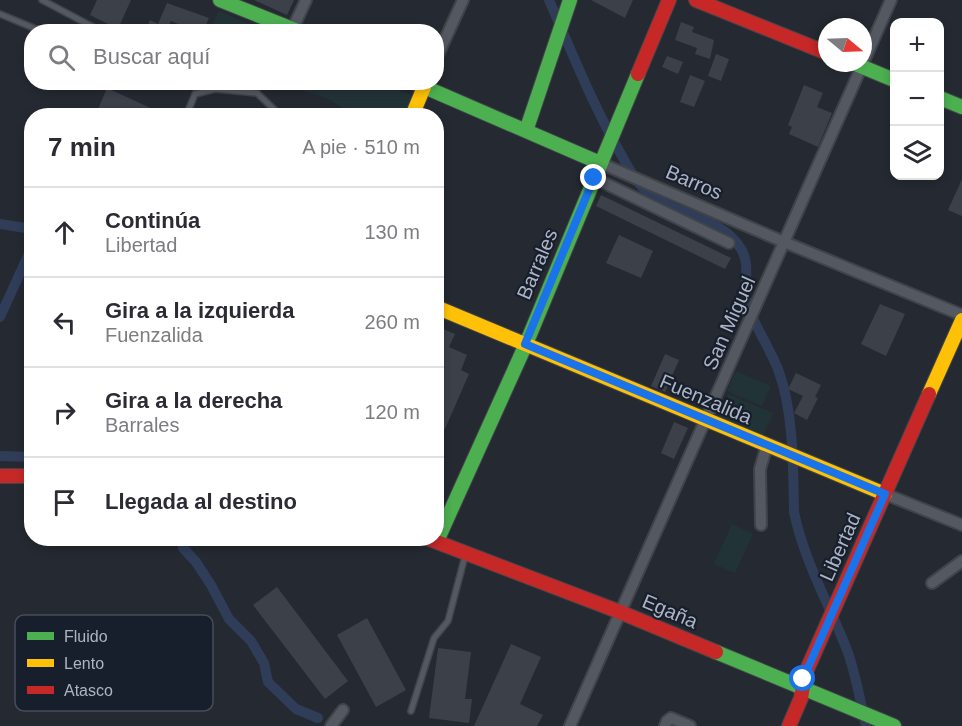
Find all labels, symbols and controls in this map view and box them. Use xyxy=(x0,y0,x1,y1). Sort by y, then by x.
north arrow xyxy=(818,18,872,72)
map controls xyxy=(890,18,944,180)
button: + xyxy=(890,18,944,72)
search box xyxy=(24,24,444,90)
icon: search xyxy=(45,41,78,74)
text: Buscar aquí xyxy=(93,44,210,69)
button: − xyxy=(890,72,944,126)
button: layers xyxy=(890,126,944,180)
text: 7 min xyxy=(48,132,116,162)
text: A pie · 510 m xyxy=(302,136,420,158)
street label: Barros xyxy=(663,160,725,204)
route end xyxy=(580,164,606,190)
text: Continúa xyxy=(105,208,200,233)
icon: ahead xyxy=(48,216,81,249)
text: 130 m xyxy=(364,221,420,243)
street label: Barrales xyxy=(512,225,562,303)
text: Libertad xyxy=(105,234,177,256)
street label: San Miguel xyxy=(699,273,759,373)
text: Gira a la izquierda xyxy=(105,298,295,323)
icon: left xyxy=(48,306,81,339)
text: 260 m xyxy=(364,311,420,333)
text: Fuenzalida xyxy=(105,324,203,346)
street label: Fuenzalida xyxy=(657,370,756,429)
text: Gira a la derecha xyxy=(105,388,282,413)
icon: right xyxy=(48,396,81,429)
text: 120 m xyxy=(364,401,420,423)
text: Barrales xyxy=(105,414,179,436)
icon: arrive xyxy=(48,486,81,519)
text: Llegada al destino xyxy=(105,489,297,514)
street label: Libertad xyxy=(815,510,865,584)
street label: Egaña xyxy=(639,590,702,633)
legend xyxy=(15,615,213,711)
text: Fluido xyxy=(64,628,108,645)
text: Lento xyxy=(64,655,104,672)
route start xyxy=(789,665,815,691)
text: Atasco xyxy=(64,682,113,699)

